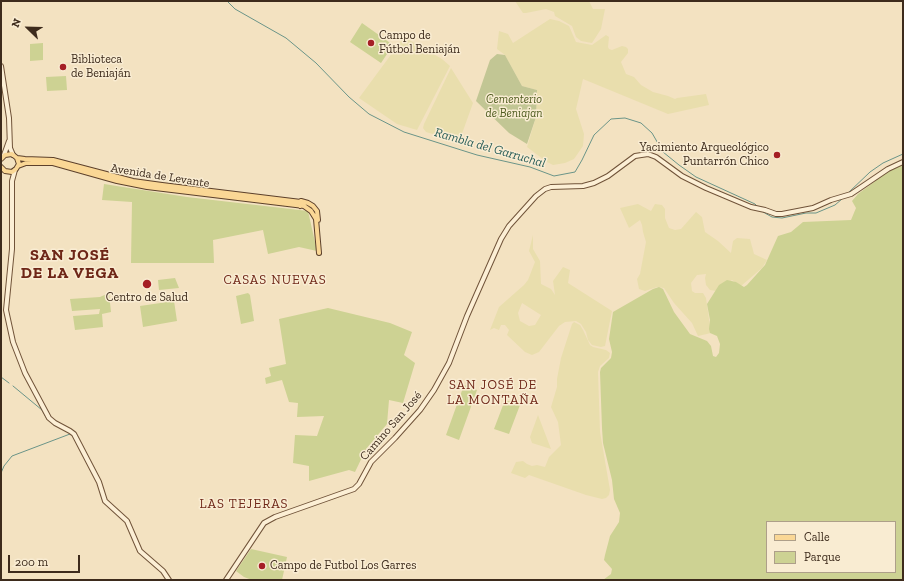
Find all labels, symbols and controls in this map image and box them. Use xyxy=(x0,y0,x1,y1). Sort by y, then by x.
north arrow xyxy=(8,8,48,48)
text: N xyxy=(9,17,24,30)
place label: Campo de Fútbol Beniaján xyxy=(379,29,460,57)
marker: Campo de Fútbol Beniaján xyxy=(366,38,376,48)
place label: Biblioteca de Beniaján xyxy=(71,53,131,81)
marker: Biblioteca de Beniaján xyxy=(58,62,68,72)
park label: Cementerio de Beniajan xyxy=(486,93,542,121)
water label: Rambla del Garruchal xyxy=(433,125,547,171)
place label: Yacimiento Arqueológico Puntarrón Chico xyxy=(639,141,769,169)
marker: Yacimiento Arqueológico Puntarrón Chico xyxy=(772,150,782,160)
street label: Avenida de Levante xyxy=(110,161,210,191)
district label: SAN JOSÉ DE LA VEGA xyxy=(21,245,119,283)
district label: CASAS NUEVAS xyxy=(223,272,327,288)
marker: Centro de Salud xyxy=(141,278,153,290)
place label: Centro de Salud xyxy=(106,291,188,305)
district label: SAN JOSÉ DE LA MONTAÑA xyxy=(447,377,539,408)
street label: Camino San José xyxy=(357,388,425,464)
district label: LAS TEJERAS xyxy=(199,496,289,512)
legend xyxy=(766,521,896,573)
text: Calle xyxy=(804,530,830,544)
scale bar xyxy=(10,547,82,573)
text: Parque xyxy=(804,550,840,564)
text: 200 m xyxy=(15,555,48,569)
place label: Campo de Futbol Los Garres xyxy=(270,559,416,573)
marker: Campo de Futbol Los Garres xyxy=(257,561,267,571)

